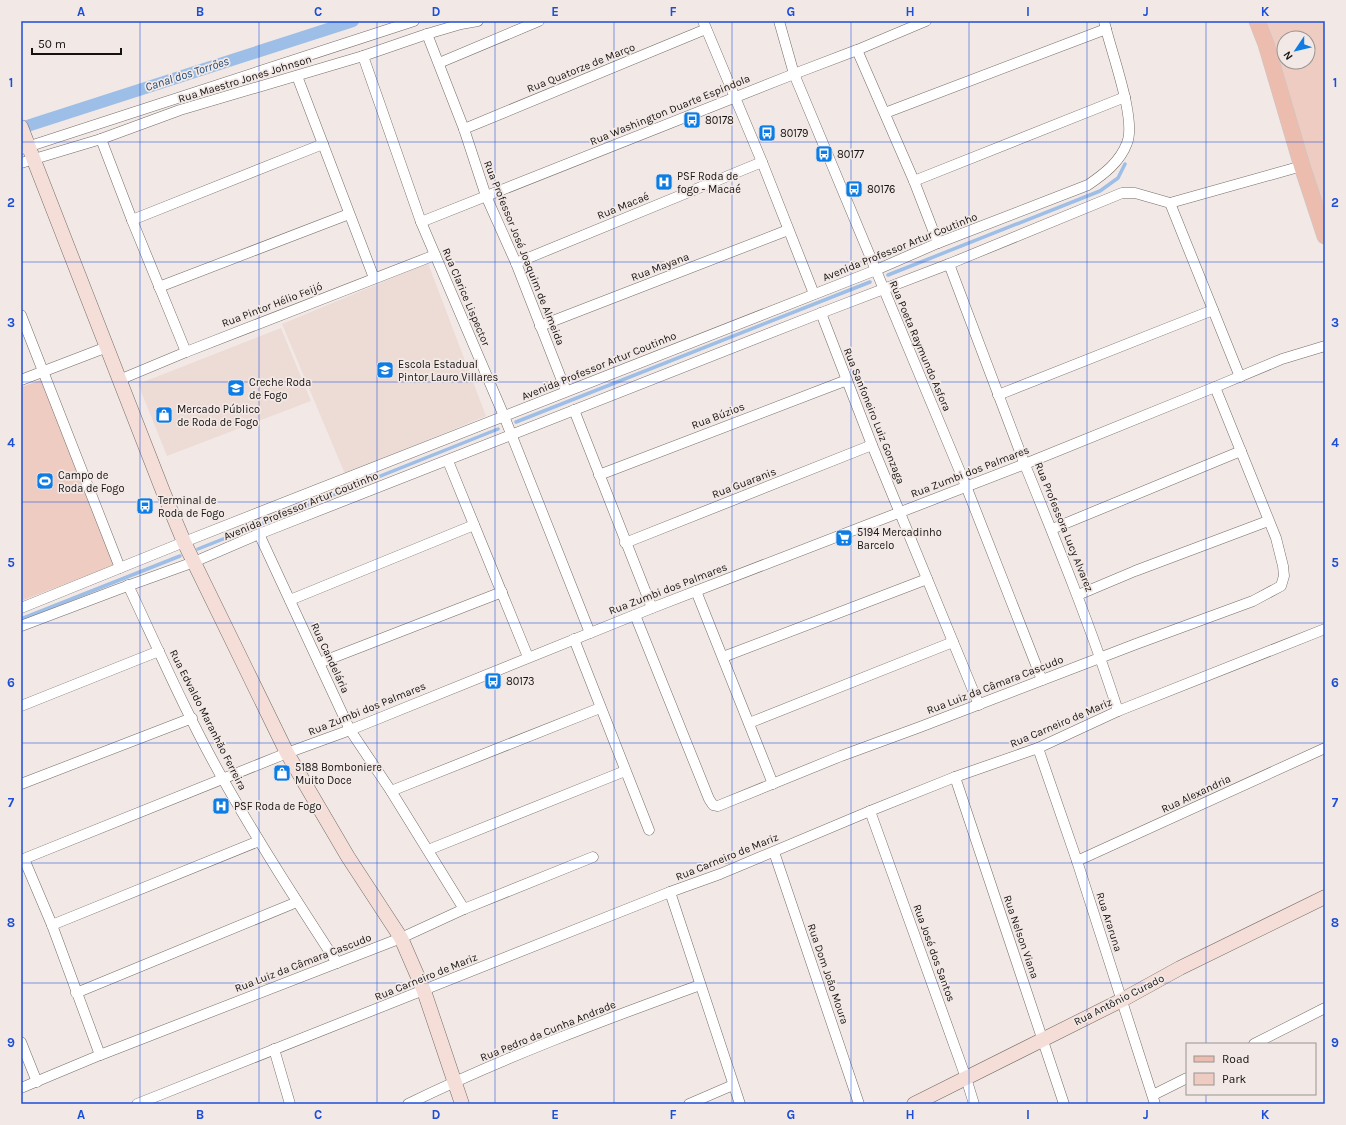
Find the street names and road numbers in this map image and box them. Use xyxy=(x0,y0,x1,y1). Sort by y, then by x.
street label: Rua Quatorze de Março xyxy=(525,40,637,96)
street label: Rua Maestro Jones Johnson xyxy=(177,52,313,106)
street label: Rua Washington Duarte Espindola xyxy=(588,72,752,148)
street label: Rua Professor José Joaquim de Almeida xyxy=(481,159,567,347)
street label: Rua Macaé xyxy=(595,190,651,222)
street label: Avenida Professor Artur Coutinho xyxy=(821,210,979,284)
street label: Rua Clarice Lispector xyxy=(439,246,493,348)
street label: Rua Mayana xyxy=(629,250,691,284)
street label: Rua Poeta Raymundo Asfora xyxy=(886,279,954,413)
street label: Rua Pintor Hélio Feijó xyxy=(220,280,324,330)
street label: Avenida Professor Artur Coutinho xyxy=(520,329,678,403)
street label: Rua Sanfoneiro Luiz Gonzaga xyxy=(841,346,907,486)
street label: Rua Búzios xyxy=(690,400,747,432)
street label: Rua Zumbi dos Palmares xyxy=(909,443,1031,501)
street label: Rua Professora Lucy Alvarez xyxy=(1032,460,1096,594)
street label: Rua Guaranis xyxy=(710,465,778,501)
street label: Avenida Professor Artur Coutinho xyxy=(222,469,380,543)
street label: Rua Zumbi dos Palmares xyxy=(607,560,729,618)
street label: Rua Candelária xyxy=(308,621,352,695)
street label: Rua Edvaldo Maranhão Ferreira xyxy=(167,648,249,792)
street label: Rua Luiz da Câmara Cascudo xyxy=(925,653,1065,717)
street label: Rua Zumbi dos Palmares xyxy=(306,679,428,739)
street label: Rua Carneiro de Mariz xyxy=(1008,696,1114,750)
street label: Rua Alexandria xyxy=(1159,772,1233,816)
street label: Rua Carneiro de Mariz xyxy=(674,830,780,884)
street label: Rua Araruna xyxy=(1093,891,1125,953)
street label: Rua Nelson Viana xyxy=(1001,893,1041,981)
street label: Rua José dos Santos xyxy=(910,902,958,1004)
street label: Rua Dom João Moura xyxy=(805,922,851,1026)
street label: Rua Luiz da Câmara Cascudo xyxy=(233,931,373,995)
street label: Rua Carneiro de Mariz xyxy=(373,950,479,1004)
street label: Rua Antônio Curado xyxy=(1072,972,1166,1028)
street label: Rua Pedro da Cunha Andrade xyxy=(478,998,618,1064)

